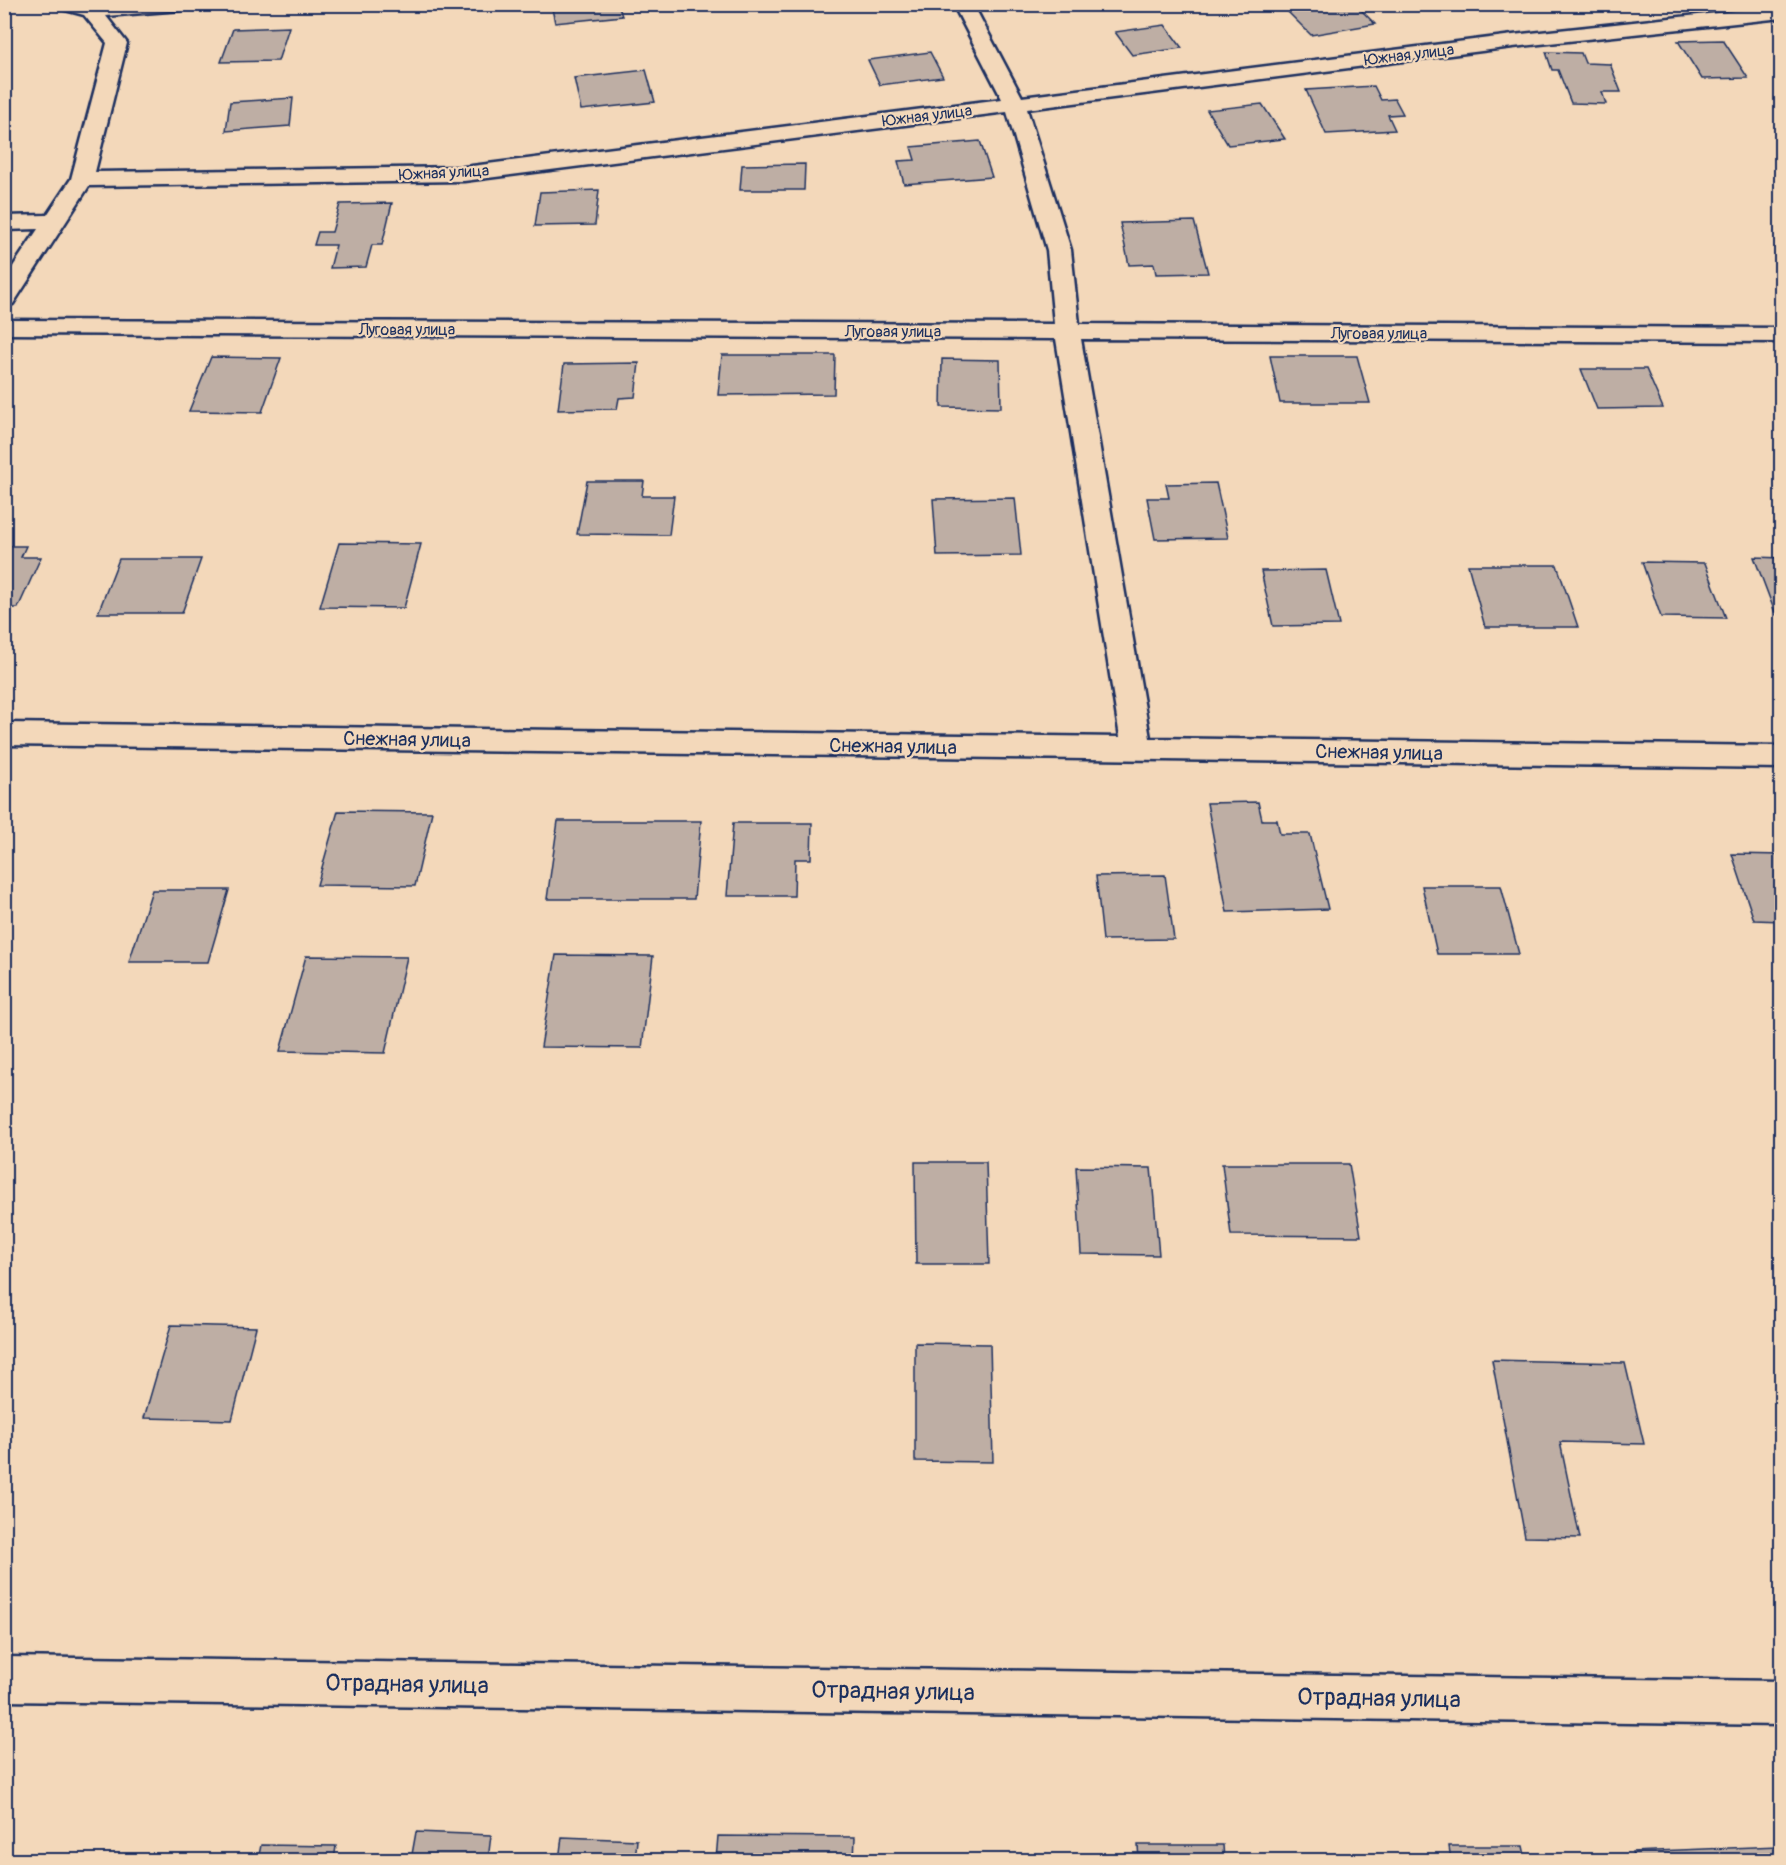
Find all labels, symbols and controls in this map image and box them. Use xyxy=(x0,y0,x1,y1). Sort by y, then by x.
street label: Южная улица xyxy=(1363,40,1455,70)
street label: Южная улица xyxy=(881,101,973,131)
street label: Южная улица xyxy=(398,161,490,185)
street label: Луговая улица xyxy=(358,320,455,340)
street label: Луговая улица xyxy=(844,322,941,342)
street label: Луговая улица xyxy=(1330,324,1427,344)
street label: Снежная улица xyxy=(343,726,471,753)
street label: Снежная улица xyxy=(829,733,957,760)
street label: Снежная улица xyxy=(1315,739,1443,766)
street label: Отрадная улица xyxy=(325,1669,489,1700)
street label: Отрадная улица xyxy=(811,1676,975,1707)
street label: Отрадная улица xyxy=(1297,1683,1461,1714)

